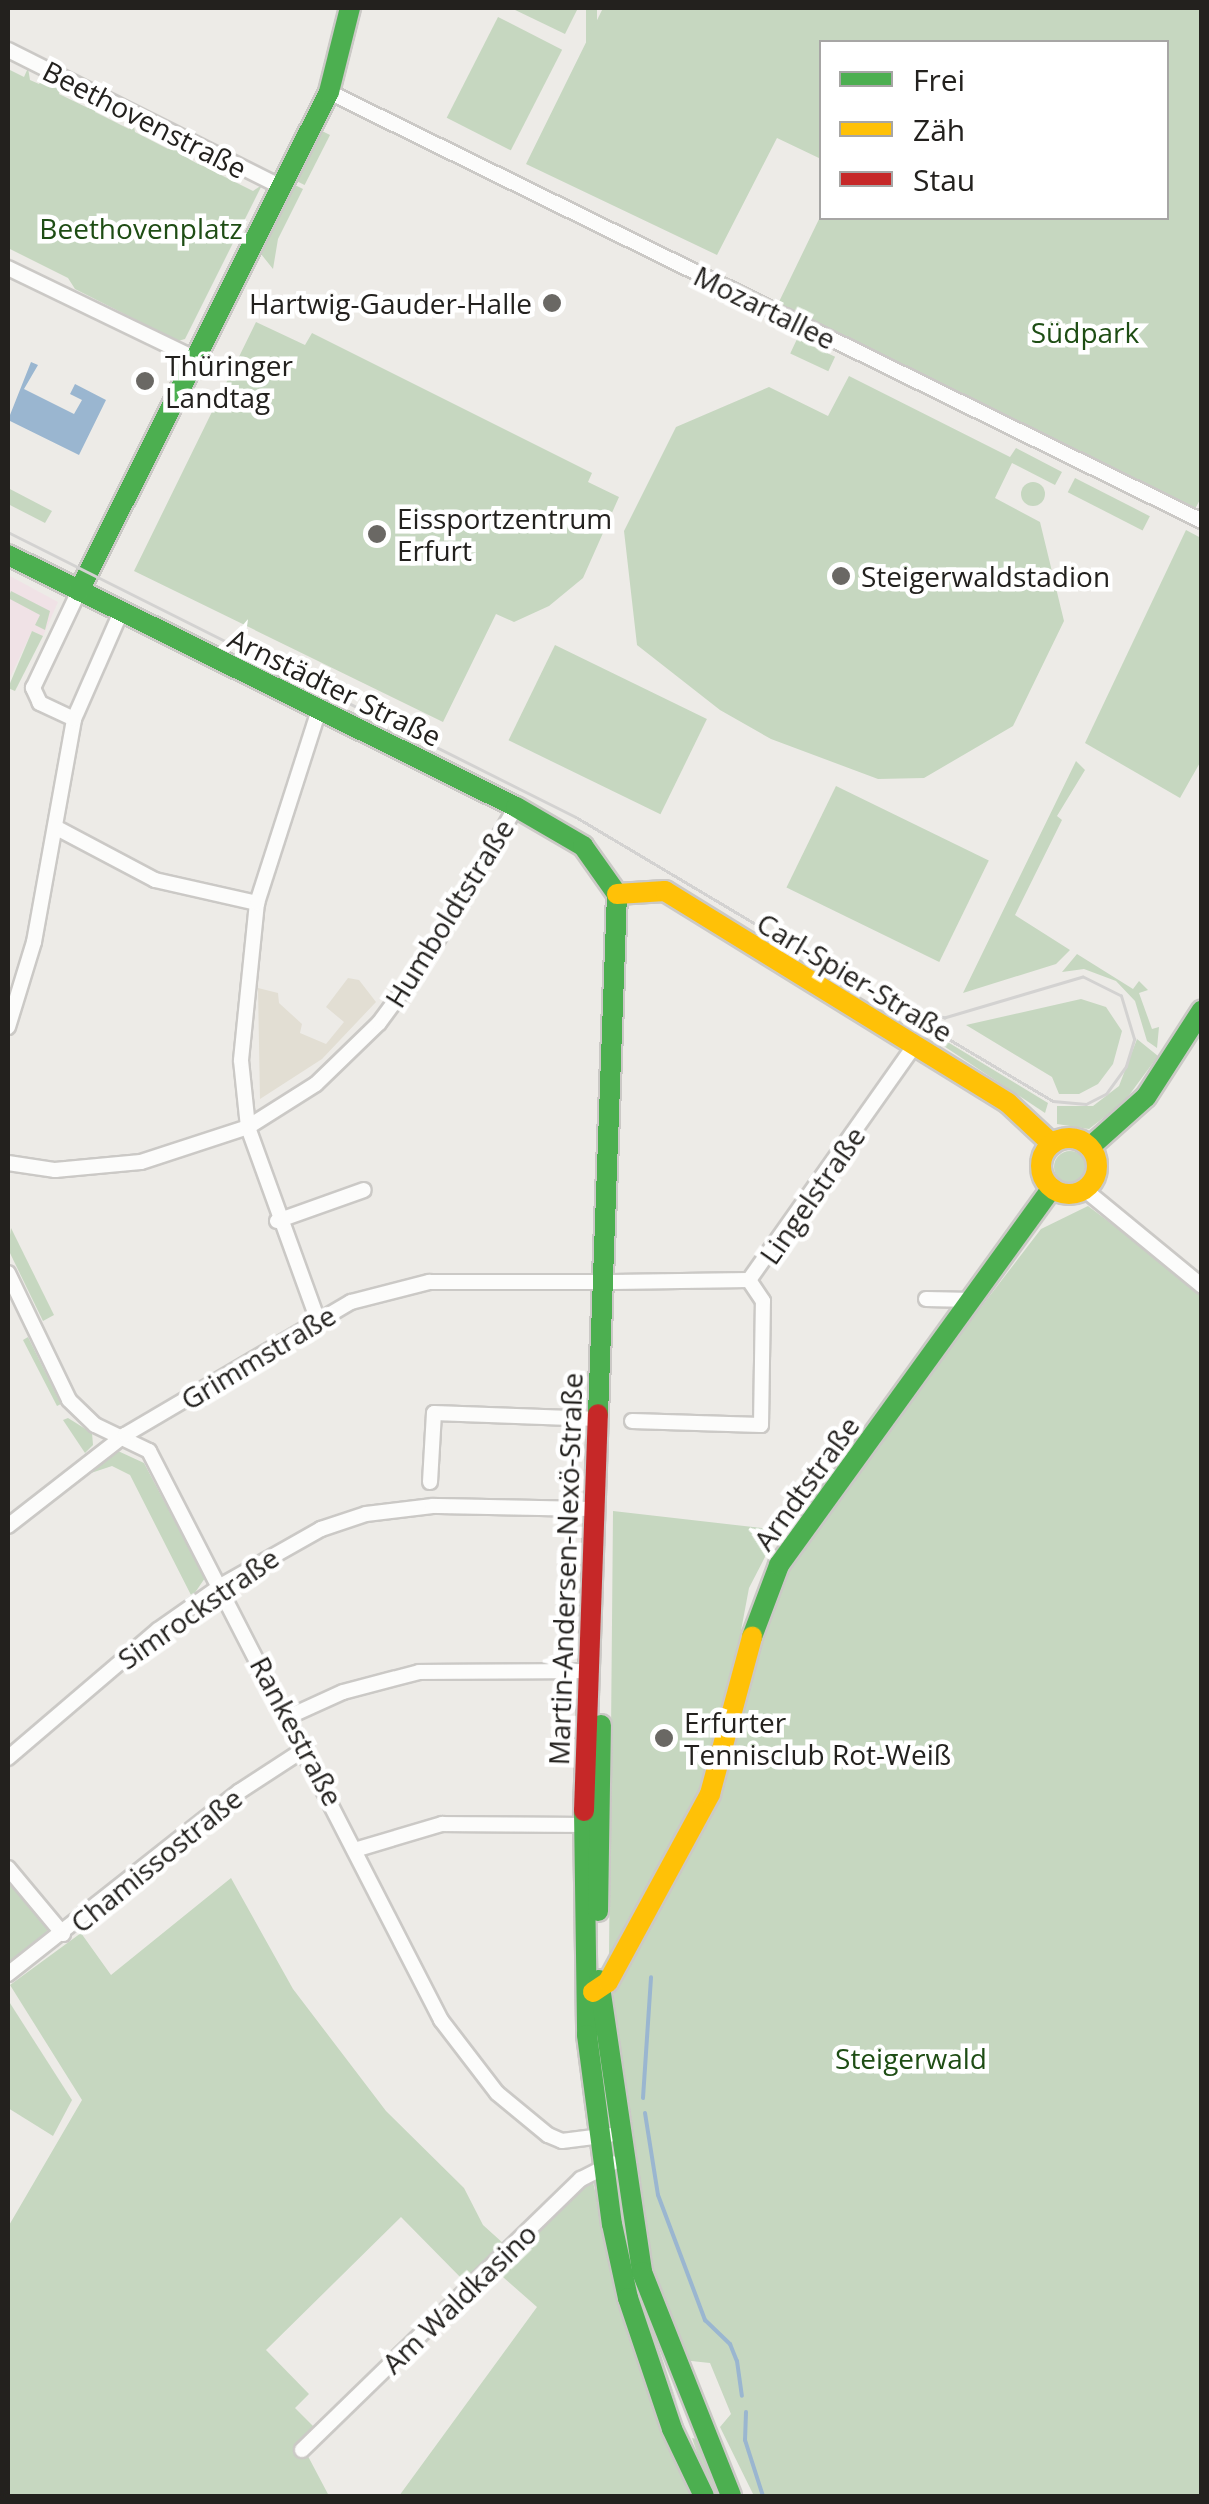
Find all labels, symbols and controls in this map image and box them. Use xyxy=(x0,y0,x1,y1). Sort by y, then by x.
legend xyxy=(819,40,1169,220)
street label: Beethovenstraße xyxy=(38,53,252,185)
text: Frei xyxy=(913,59,965,100)
text: Zäh xyxy=(913,109,965,150)
text: Stau xyxy=(913,159,975,200)
park label: Beethovenplatz xyxy=(39,211,243,245)
street label: Mozartallee xyxy=(689,258,841,356)
place label: Hartwig-Gauder-Halle xyxy=(249,286,532,320)
marker: Hartwig-Gauder-Halle xyxy=(541,292,563,314)
park label: Südpark xyxy=(1031,315,1139,349)
place label: Thüringer Landtag xyxy=(165,348,293,414)
marker: Thüringer Landtag xyxy=(134,370,156,392)
place label: Eissportzentrum Erfurt xyxy=(397,501,612,567)
marker: Eissportzentrum Erfurt xyxy=(366,523,388,545)
place label: Steigerwaldstadion xyxy=(861,559,1110,593)
marker: Steigerwaldstadion xyxy=(830,565,852,587)
street label: Arnstädter Straße xyxy=(223,621,447,753)
street label: Humboldtstraße xyxy=(378,813,520,1013)
street label: Carl-Spier-Straße xyxy=(751,905,959,1049)
street label: Lingelstraße xyxy=(752,1120,872,1270)
street label: Grimmstraße xyxy=(175,1298,341,1416)
street label: Martin-Andersen-Nexö-Straße xyxy=(541,1372,589,1766)
street label: Arndtstraße xyxy=(746,1410,866,1556)
street label: Simrockstraße xyxy=(111,1540,285,1676)
street label: Rankestraße xyxy=(244,1651,350,1811)
place label: Erfurter Tennisclub Rot-Weiß xyxy=(684,1705,951,1771)
marker: Erfurter Tennisclub Rot-Weiß xyxy=(653,1727,675,1749)
street label: Chamissostraße xyxy=(64,1781,248,1939)
park label: Steigerwald xyxy=(835,2041,987,2075)
street label: Am Waldkasino xyxy=(375,2216,543,2380)

